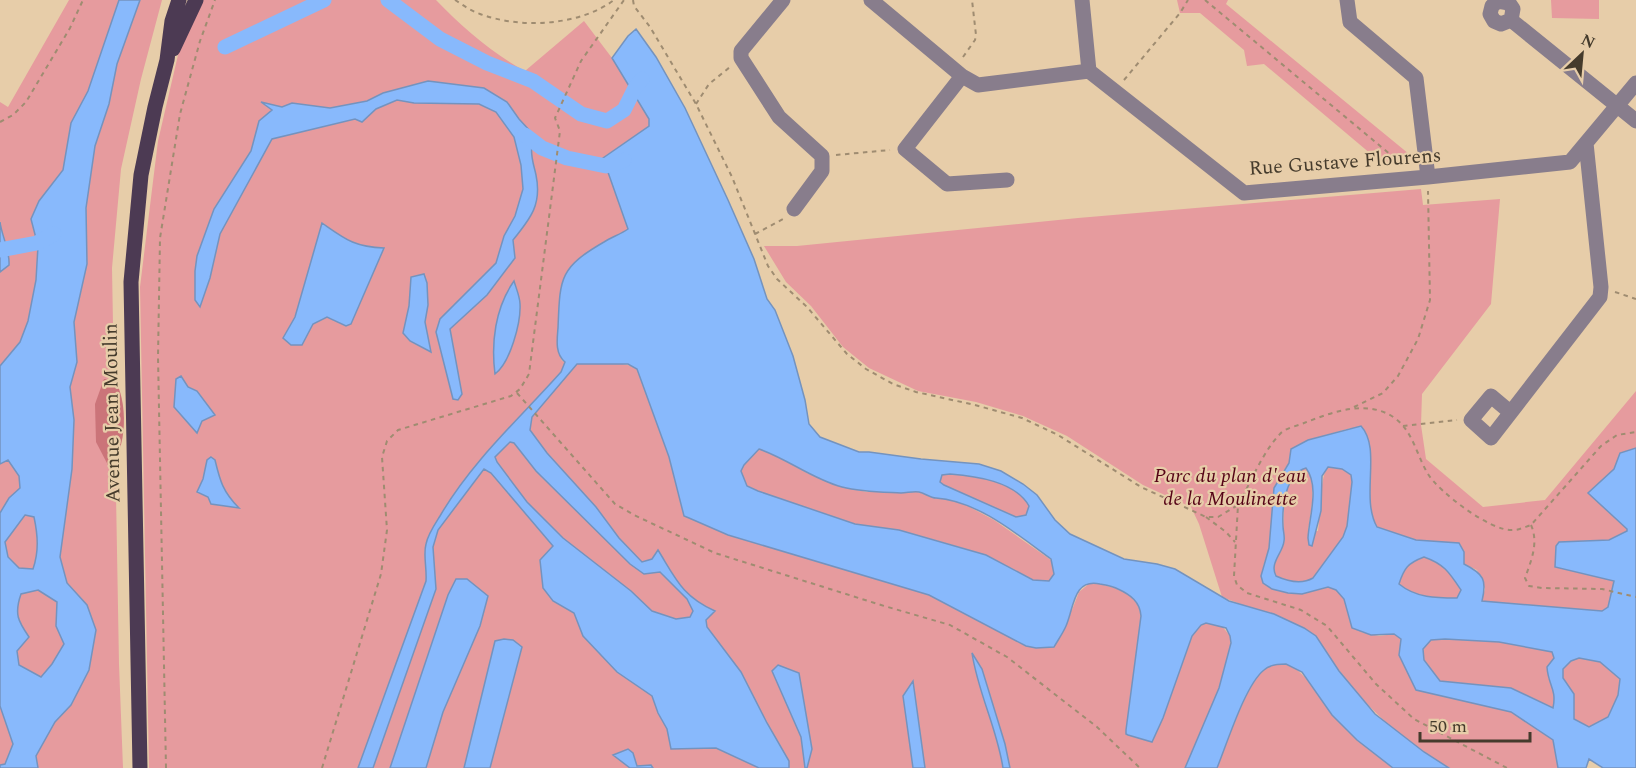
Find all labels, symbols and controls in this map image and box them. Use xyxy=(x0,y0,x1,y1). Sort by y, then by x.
north arrow xyxy=(1552,24,1612,84)
text: N xyxy=(1577,28,1599,55)
street label: Rue Gustave Flourens xyxy=(1248,140,1442,184)
street label: Avenue Jean Moulin xyxy=(95,323,129,503)
park label: Parc du plan d'eau de la Moulinette xyxy=(1154,461,1307,514)
scale bar xyxy=(1420,705,1530,743)
text: 50 m xyxy=(1429,713,1467,740)

